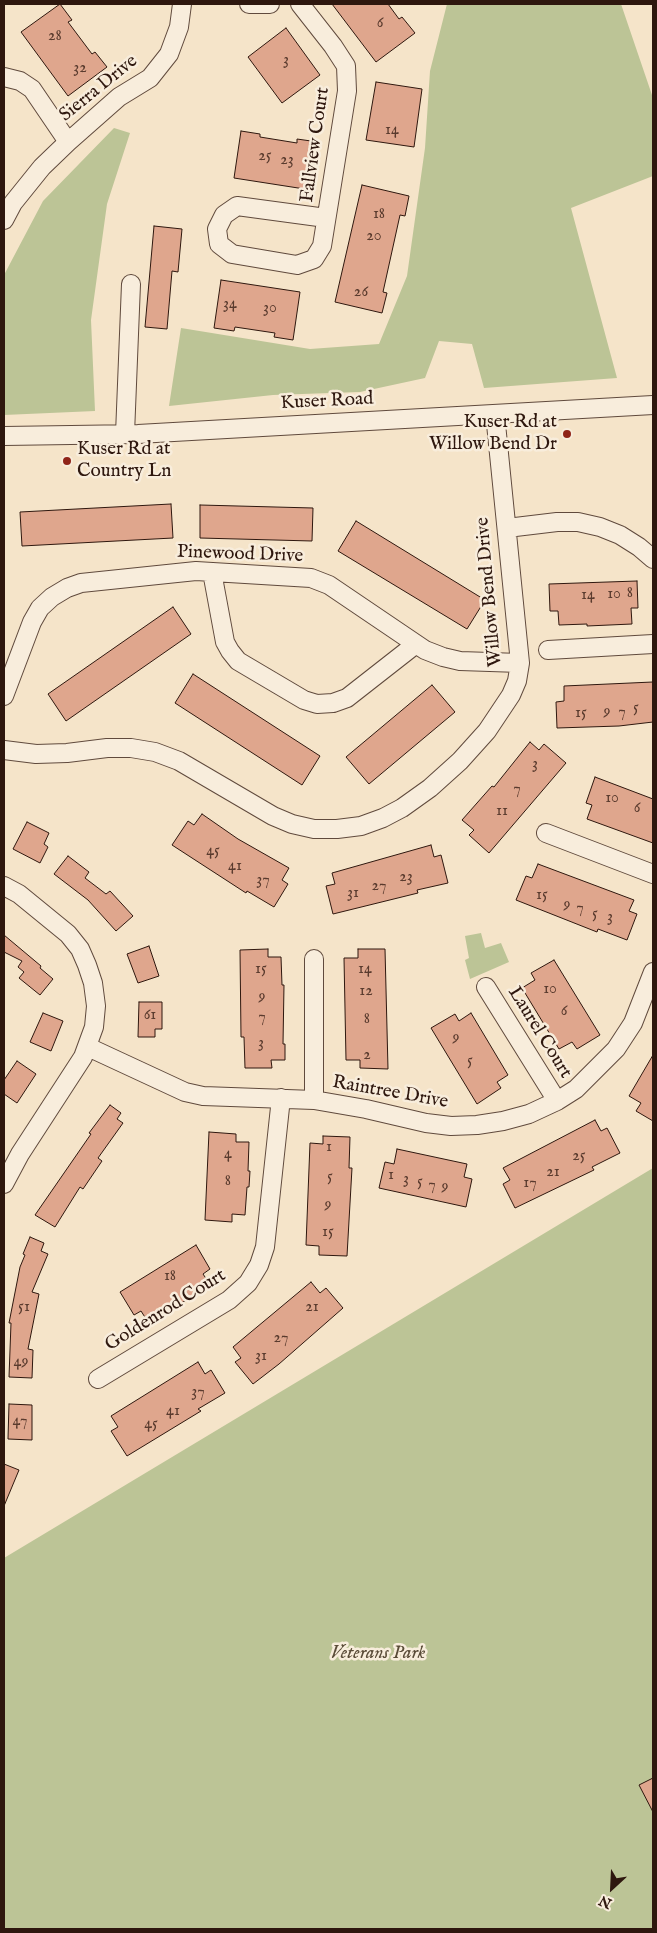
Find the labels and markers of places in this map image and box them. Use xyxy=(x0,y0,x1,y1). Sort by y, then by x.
place label: Kuser Rd at Willow Bend Dr xyxy=(429,412,557,456)
marker: Kuser Rd at Willow Bend Dr xyxy=(561,428,573,440)
place label: Kuser Rd at Country Ln xyxy=(77,439,171,483)
marker: Kuser Rd at Country Ln xyxy=(61,455,73,467)

